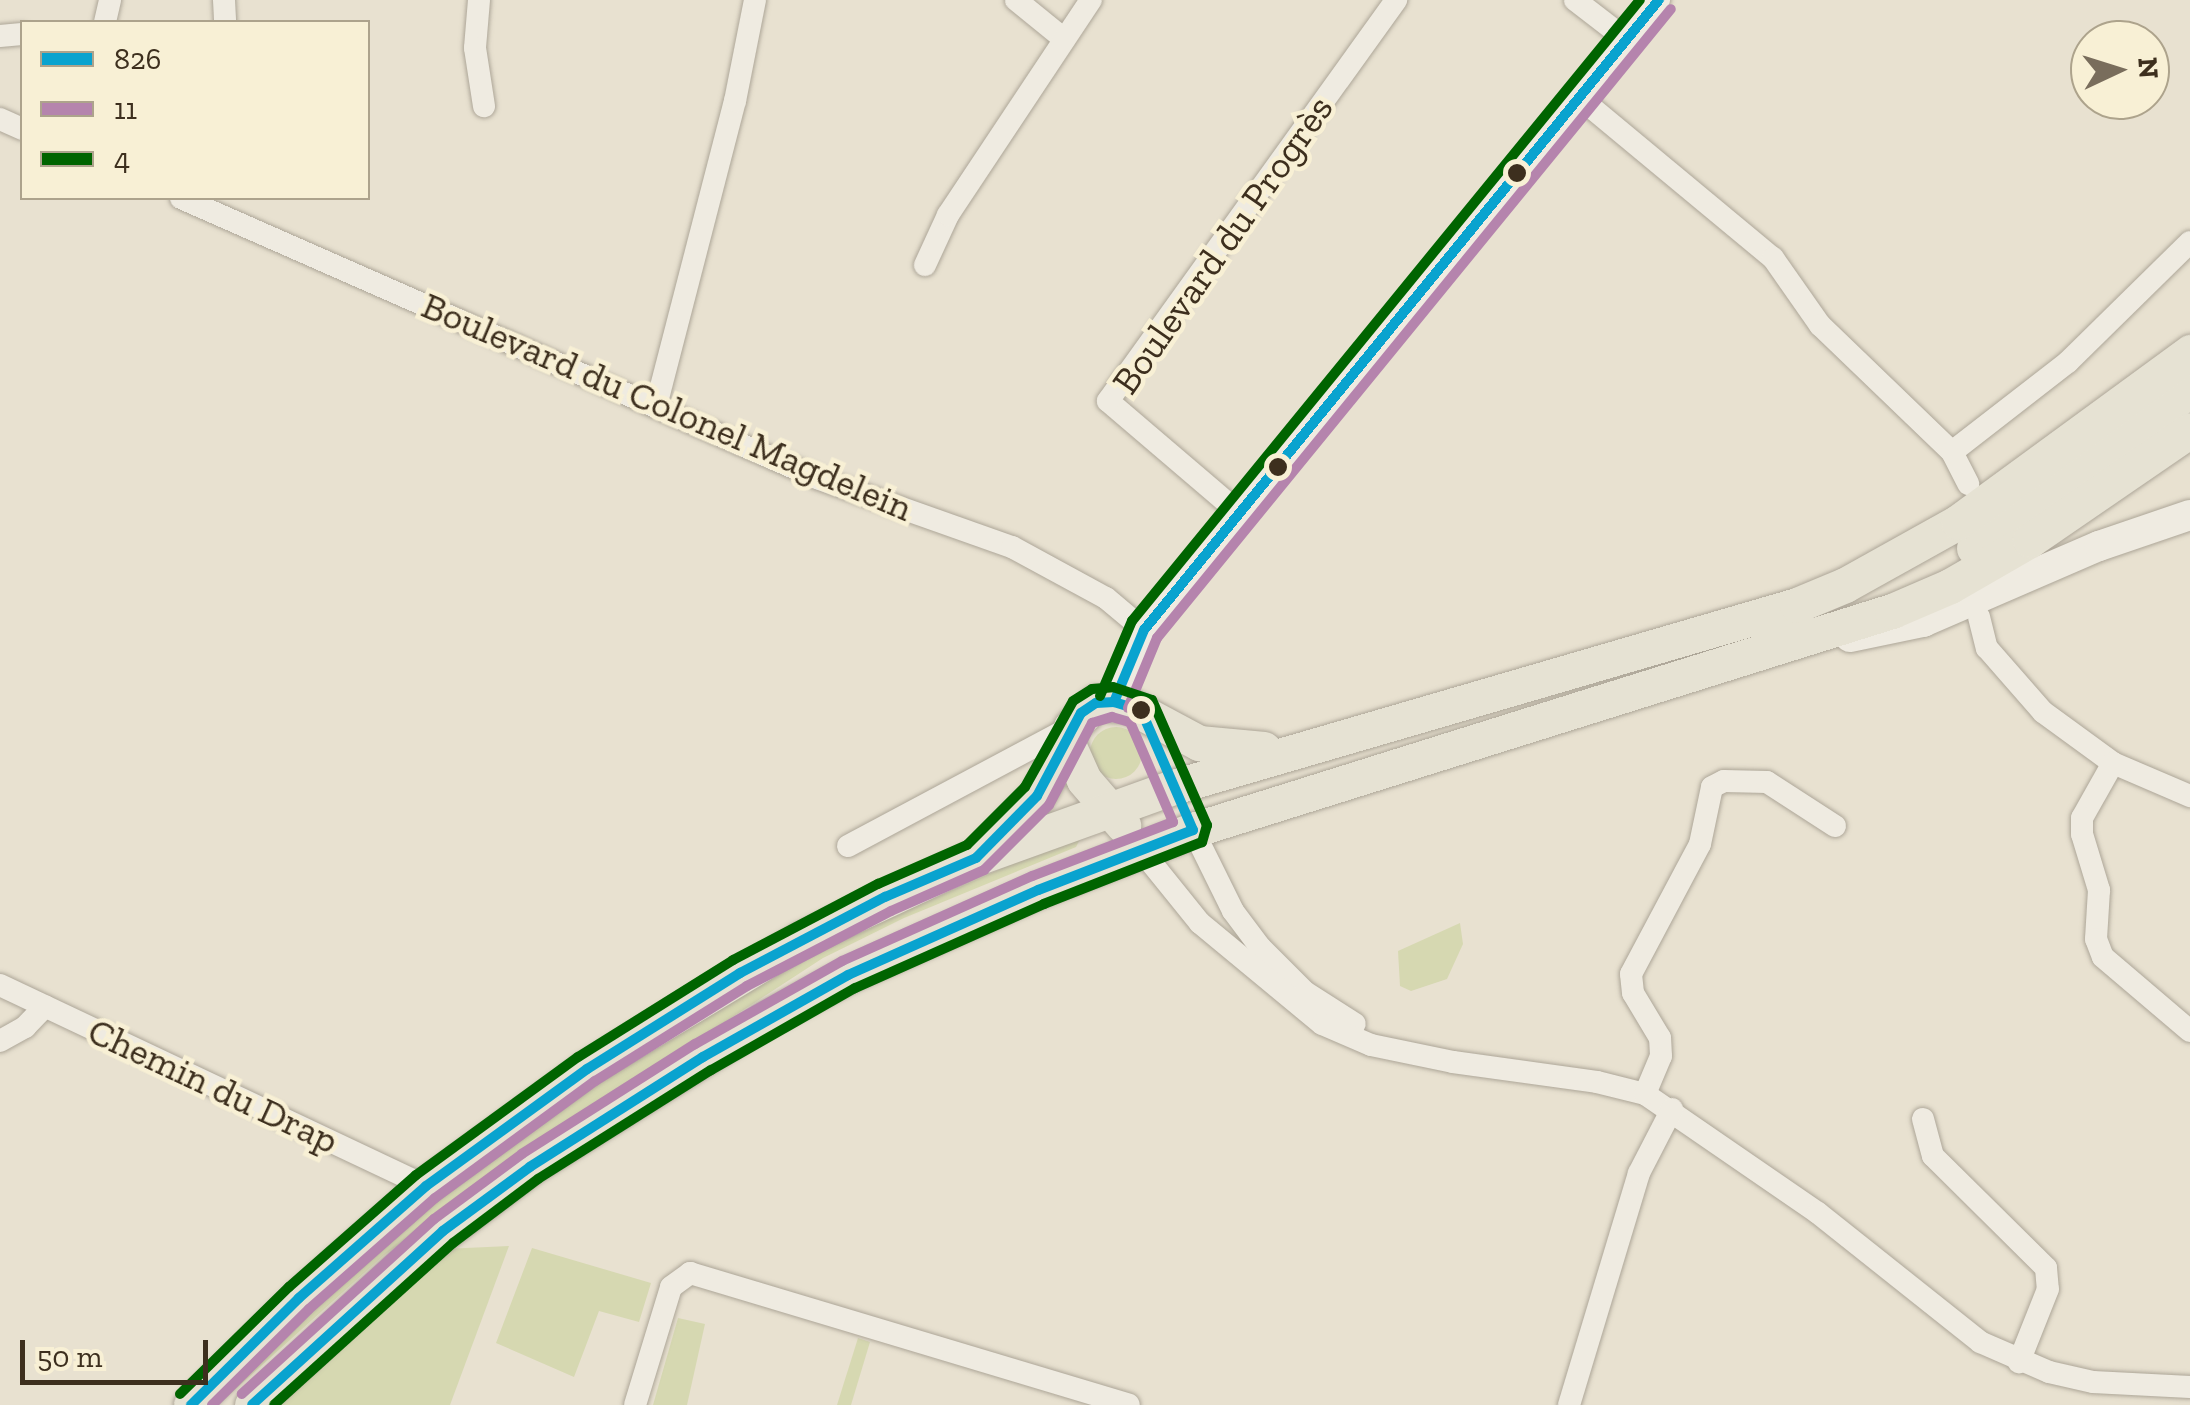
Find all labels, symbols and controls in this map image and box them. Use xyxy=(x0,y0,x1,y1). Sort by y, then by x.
legend xyxy=(20,20,370,200)
north arrow xyxy=(2070,20,2170,120)
text: 826 xyxy=(114,41,162,77)
text: N xyxy=(2131,56,2166,80)
street label: Boulevard du Progrès xyxy=(1103,87,1343,403)
text: 11 xyxy=(114,91,137,127)
text: 4 xyxy=(114,141,130,177)
unlabelled marker xyxy=(1507,163,1527,183)
street label: Boulevard du Colonel Magdelein xyxy=(415,283,919,531)
unlabelled marker xyxy=(1268,457,1288,477)
unlabelled marker xyxy=(1131,700,1151,720)
street label: Chemin du Drap xyxy=(81,1008,345,1164)
scale bar xyxy=(25,1320,212,1382)
text: 50 m xyxy=(37,1339,102,1375)

